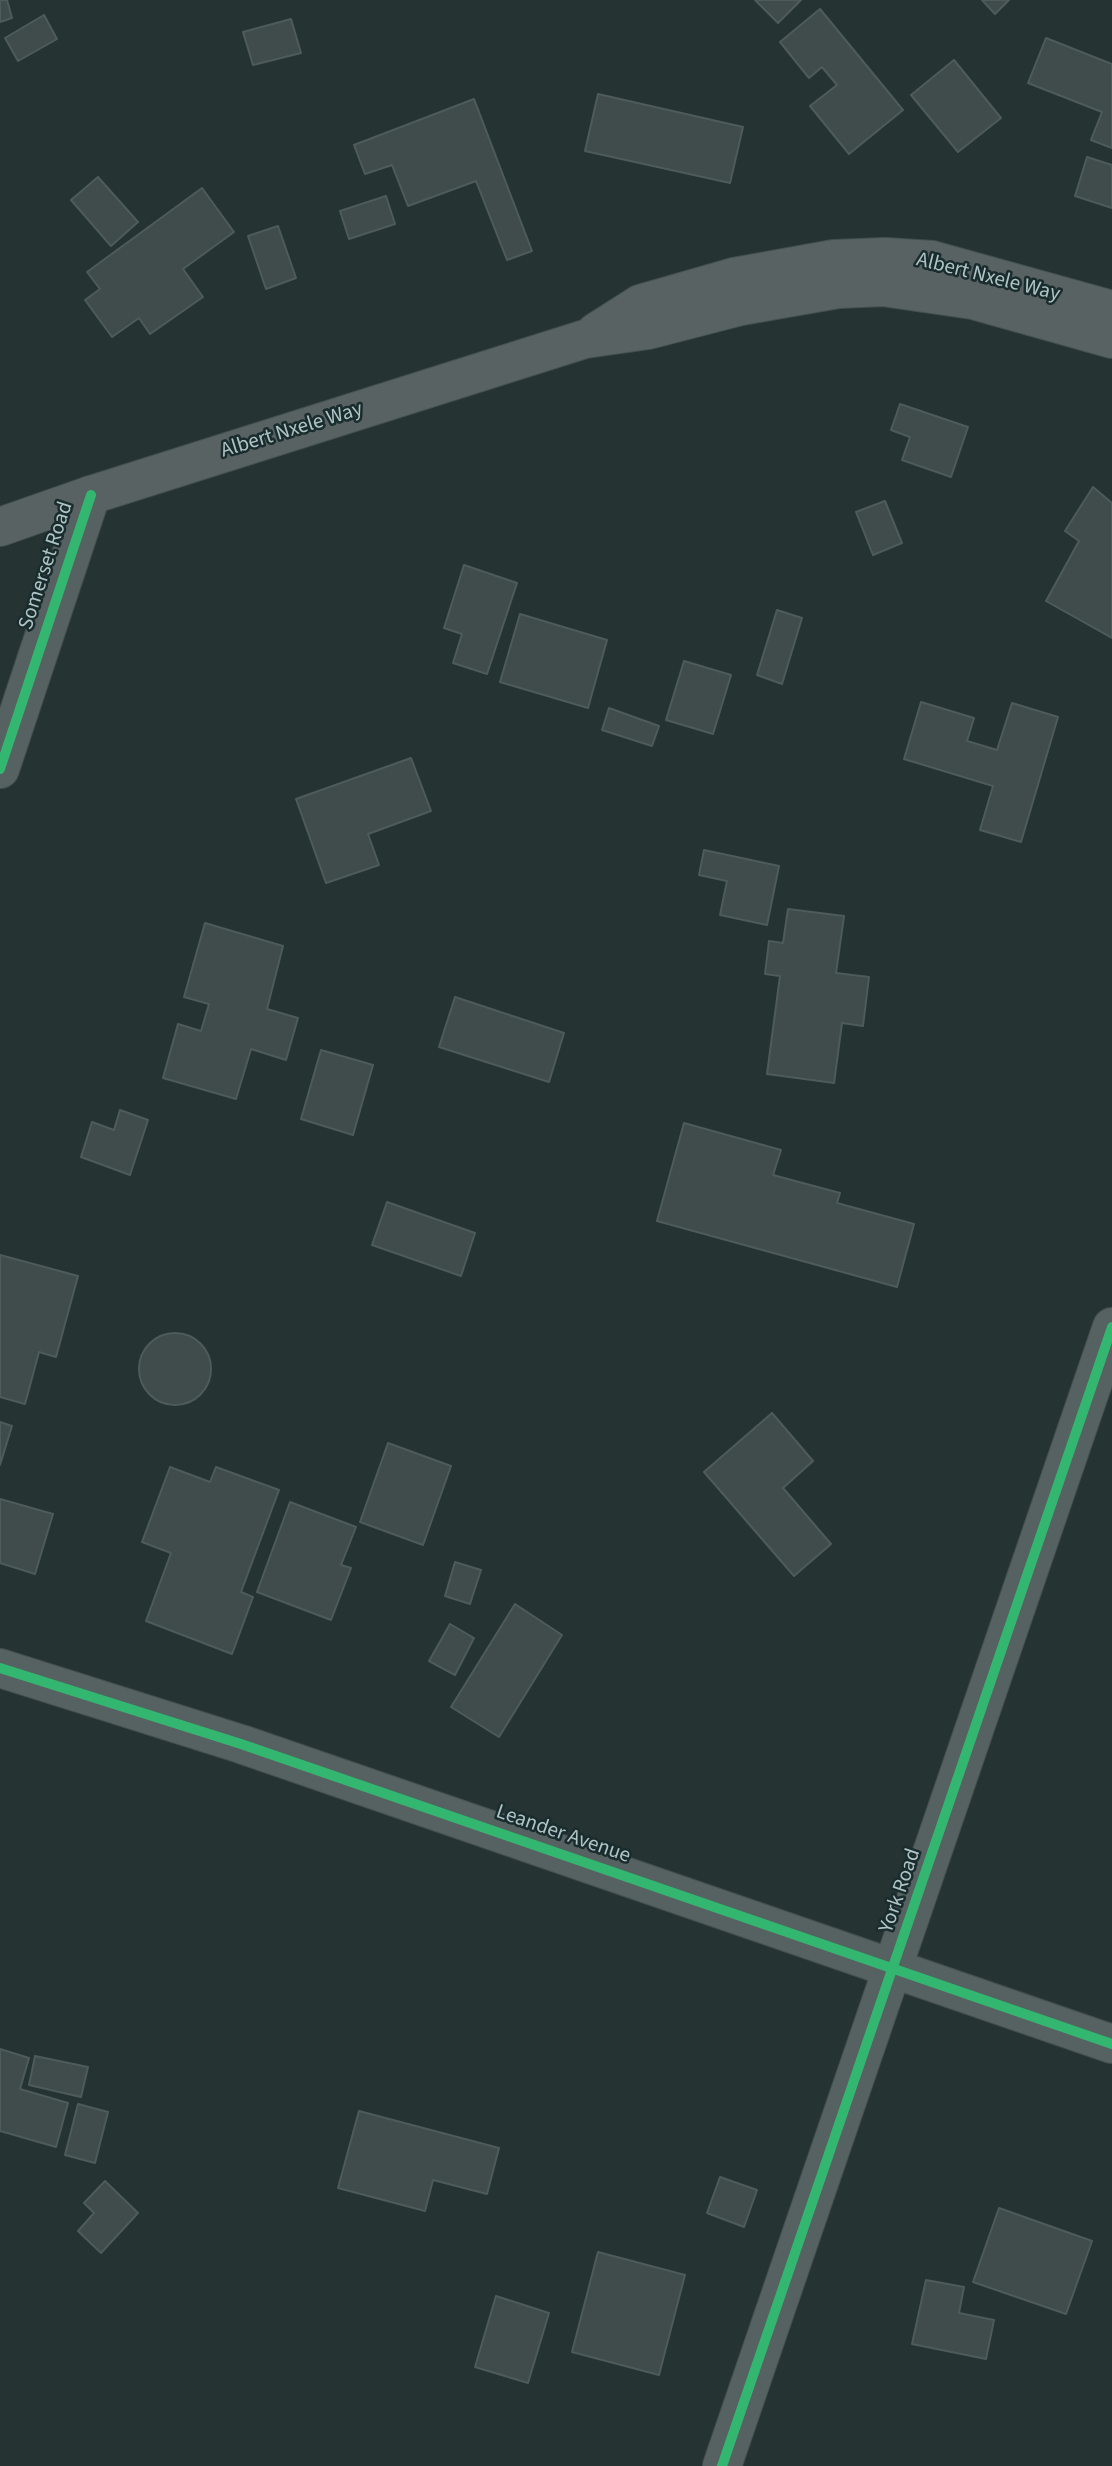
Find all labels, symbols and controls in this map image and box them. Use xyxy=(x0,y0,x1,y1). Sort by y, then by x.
street label: Albert Nxele Way xyxy=(914,248,1062,308)
street label: Albert Nxele Way xyxy=(218,397,366,465)
street label: Somerset Road xyxy=(14,499,80,633)
street label: Leander Avenue xyxy=(493,1800,633,1870)
street label: York Road xyxy=(875,1846,927,1936)

